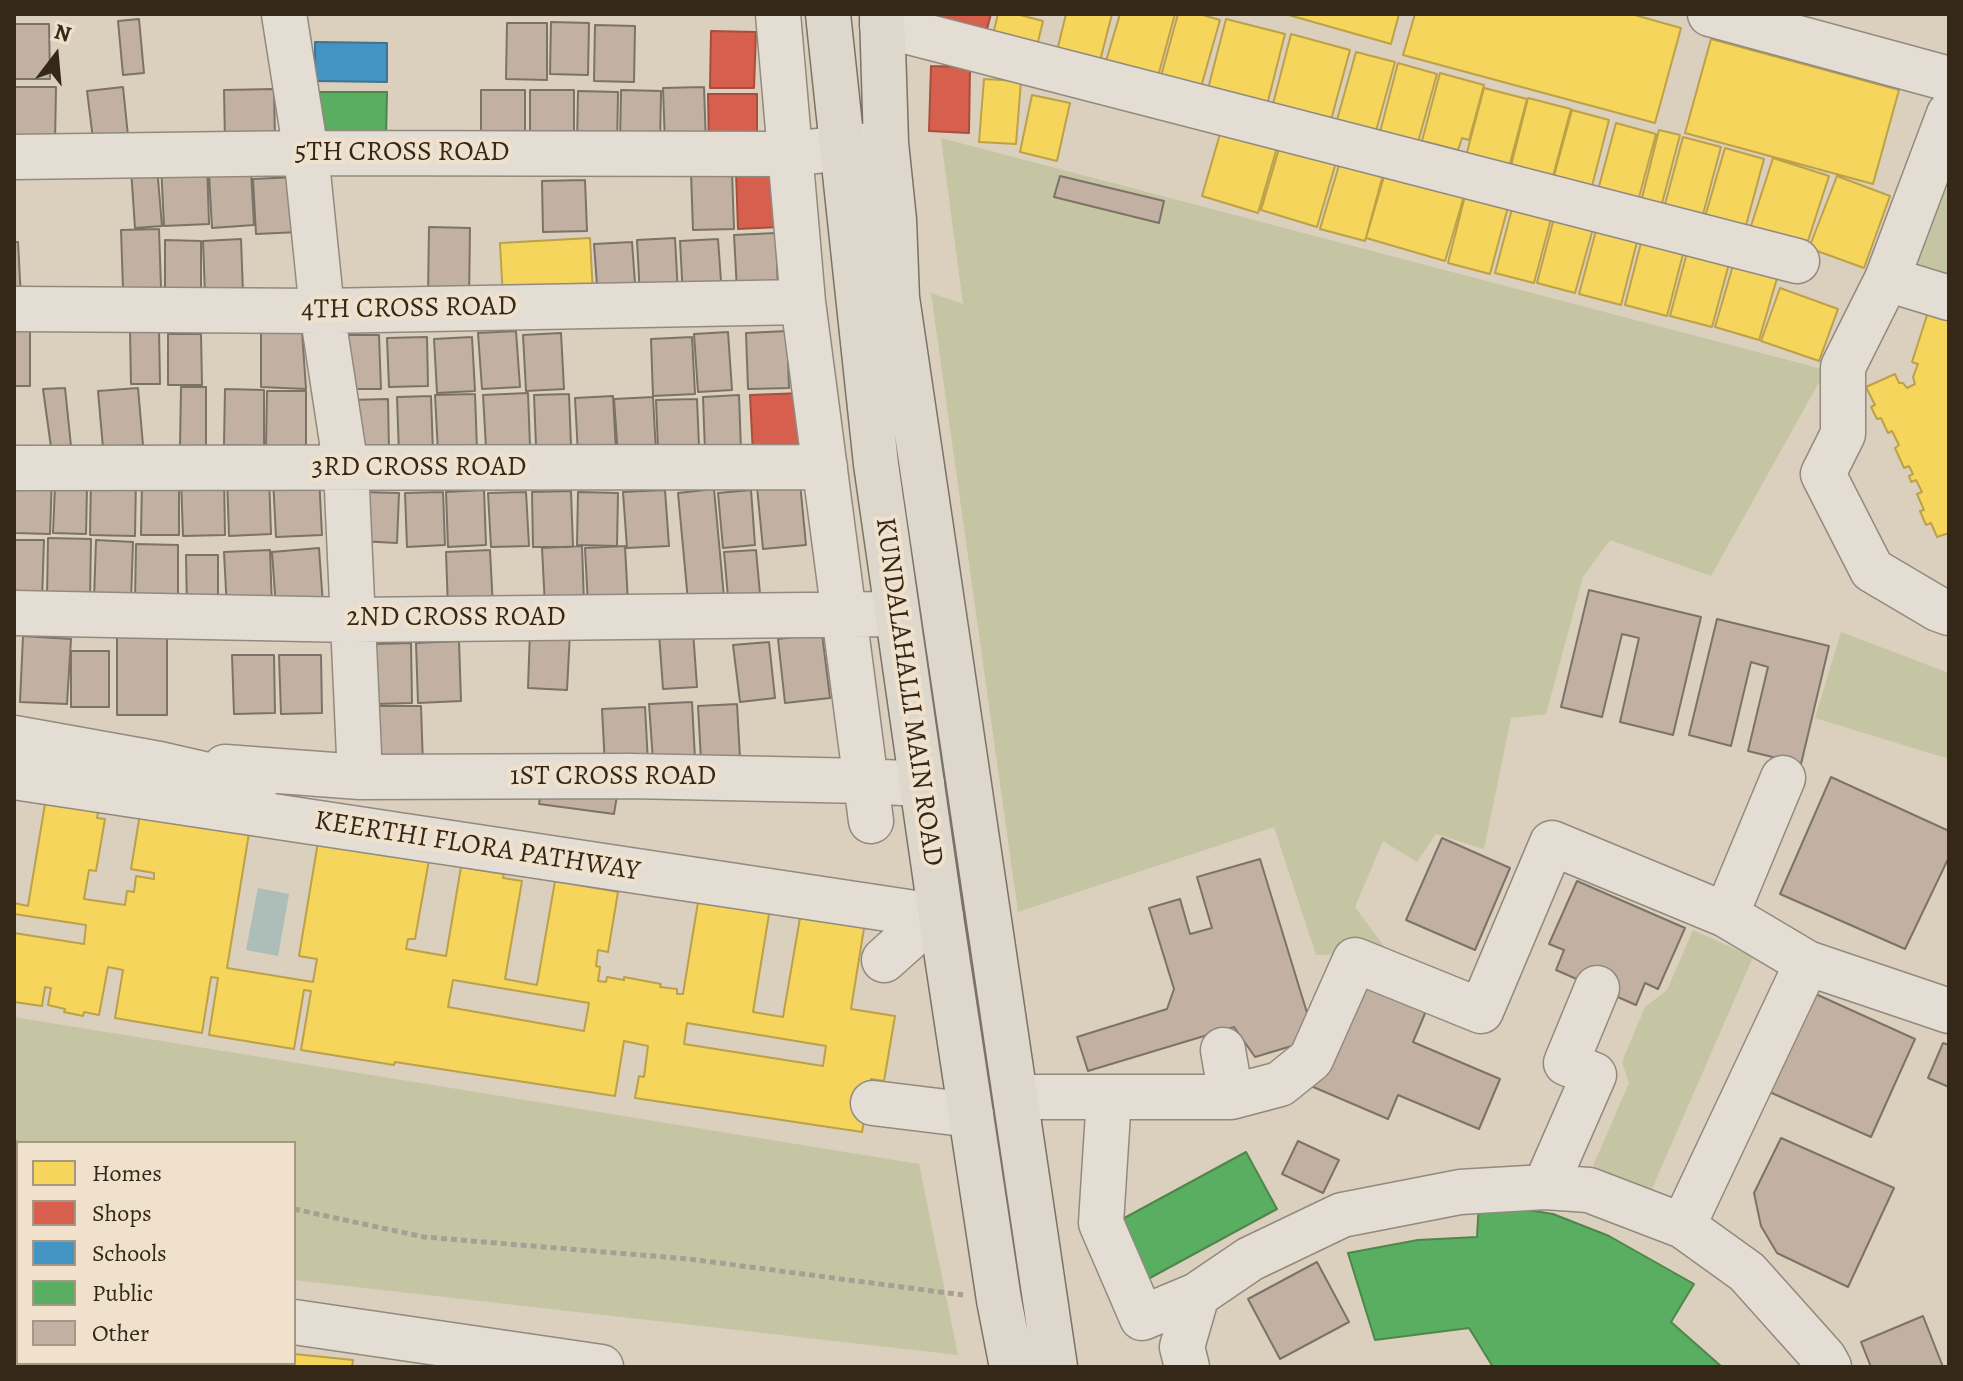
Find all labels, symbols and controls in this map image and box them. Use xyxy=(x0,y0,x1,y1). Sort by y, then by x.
north arrow xyxy=(16,16,96,96)
text: N xyxy=(51,16,74,50)
street label: 5TH CROSS ROAD xyxy=(295,136,509,170)
street label: 4TH CROSS ROAD xyxy=(301,290,517,328)
street label: 3RD CROSS ROAD xyxy=(312,451,526,485)
street label: KUNDALAHALLI MAIN ROAD xyxy=(867,516,949,868)
street label: 2ND CROSS ROAD xyxy=(346,601,566,635)
street label: 1ST CROSS ROAD xyxy=(510,760,716,794)
street label: KEERTHI FLORA PATHWAY xyxy=(312,805,642,889)
legend xyxy=(16,1141,296,1365)
text: Homes xyxy=(92,1157,162,1189)
text: Shops xyxy=(92,1197,152,1229)
text: Schools xyxy=(92,1237,167,1269)
text: Public xyxy=(92,1277,153,1309)
text: Other xyxy=(92,1317,149,1349)

